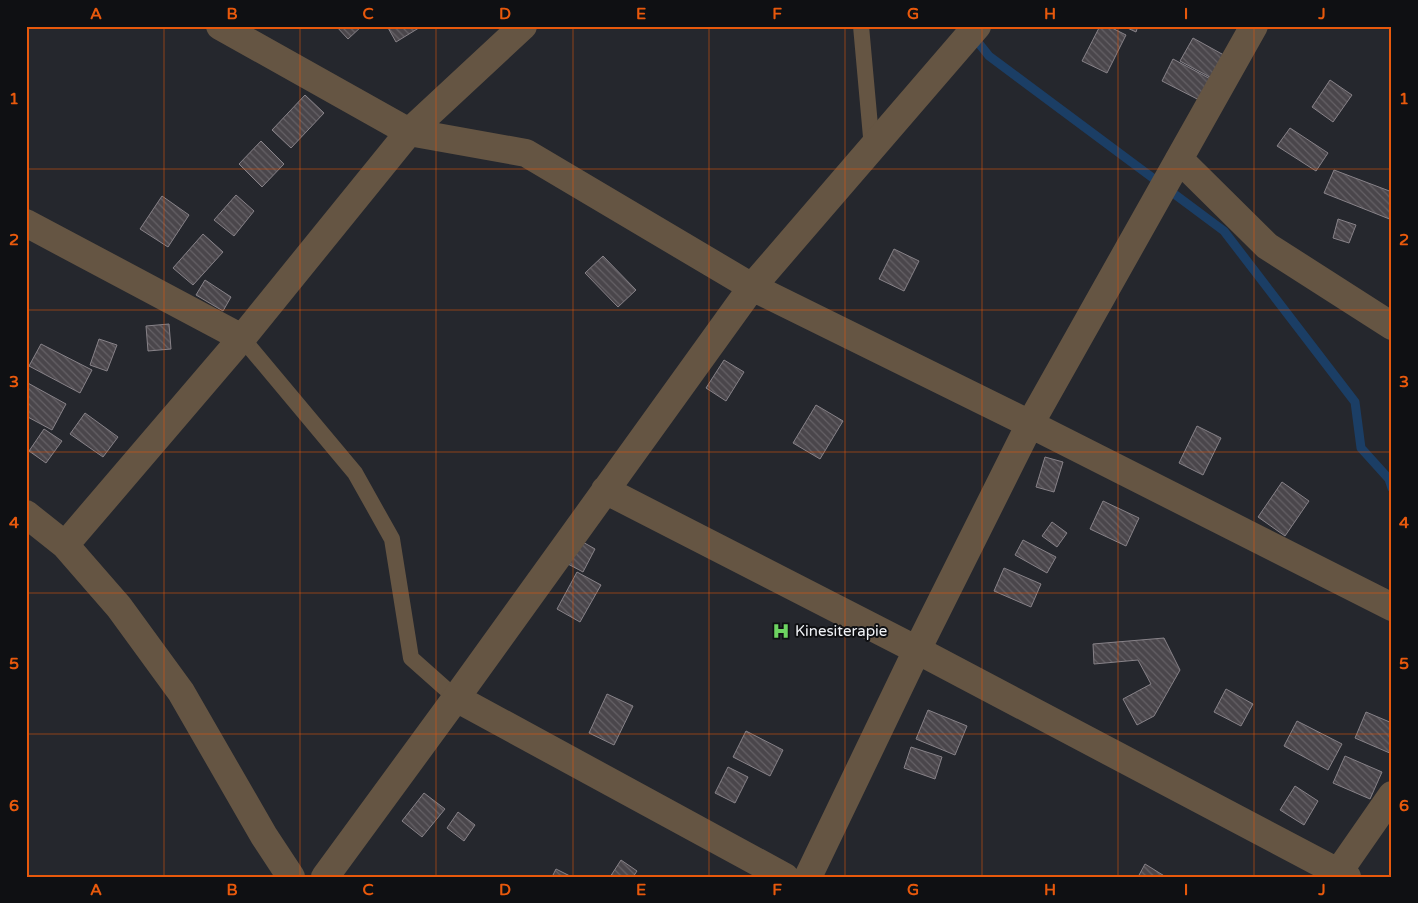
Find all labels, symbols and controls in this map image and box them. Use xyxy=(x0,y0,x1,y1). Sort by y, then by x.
text: A xyxy=(90,4,102,24)
text: B xyxy=(226,4,238,24)
text: C xyxy=(362,4,374,24)
text: D xyxy=(499,4,511,24)
text: E xyxy=(636,4,646,24)
text: F xyxy=(772,4,782,24)
text: G xyxy=(907,4,919,24)
text: H xyxy=(1044,4,1056,24)
text: I xyxy=(1184,4,1188,24)
text: J xyxy=(1317,4,1326,24)
text: 1 xyxy=(9,89,19,109)
text: 1 xyxy=(1399,89,1409,109)
text: 2 xyxy=(9,230,19,250)
text: 2 xyxy=(1399,230,1409,250)
text: 3 xyxy=(9,372,19,392)
text: 3 xyxy=(1399,372,1409,392)
text: 4 xyxy=(9,513,19,533)
text: 4 xyxy=(1399,513,1409,533)
hospital icon: Kinesiterapie xyxy=(771,621,791,641)
place label: Kinesiterapie xyxy=(795,622,887,640)
text: 5 xyxy=(9,654,19,674)
text: 5 xyxy=(1399,654,1409,674)
text: 6 xyxy=(9,796,19,816)
text: 6 xyxy=(1399,796,1409,816)
text: A xyxy=(90,880,102,900)
text: B xyxy=(226,880,238,900)
text: C xyxy=(362,880,374,900)
text: D xyxy=(499,880,511,900)
text: E xyxy=(636,880,646,900)
text: F xyxy=(772,880,782,900)
text: G xyxy=(907,880,919,900)
text: H xyxy=(1044,880,1056,900)
text: I xyxy=(1184,880,1188,900)
text: J xyxy=(1317,880,1326,900)

